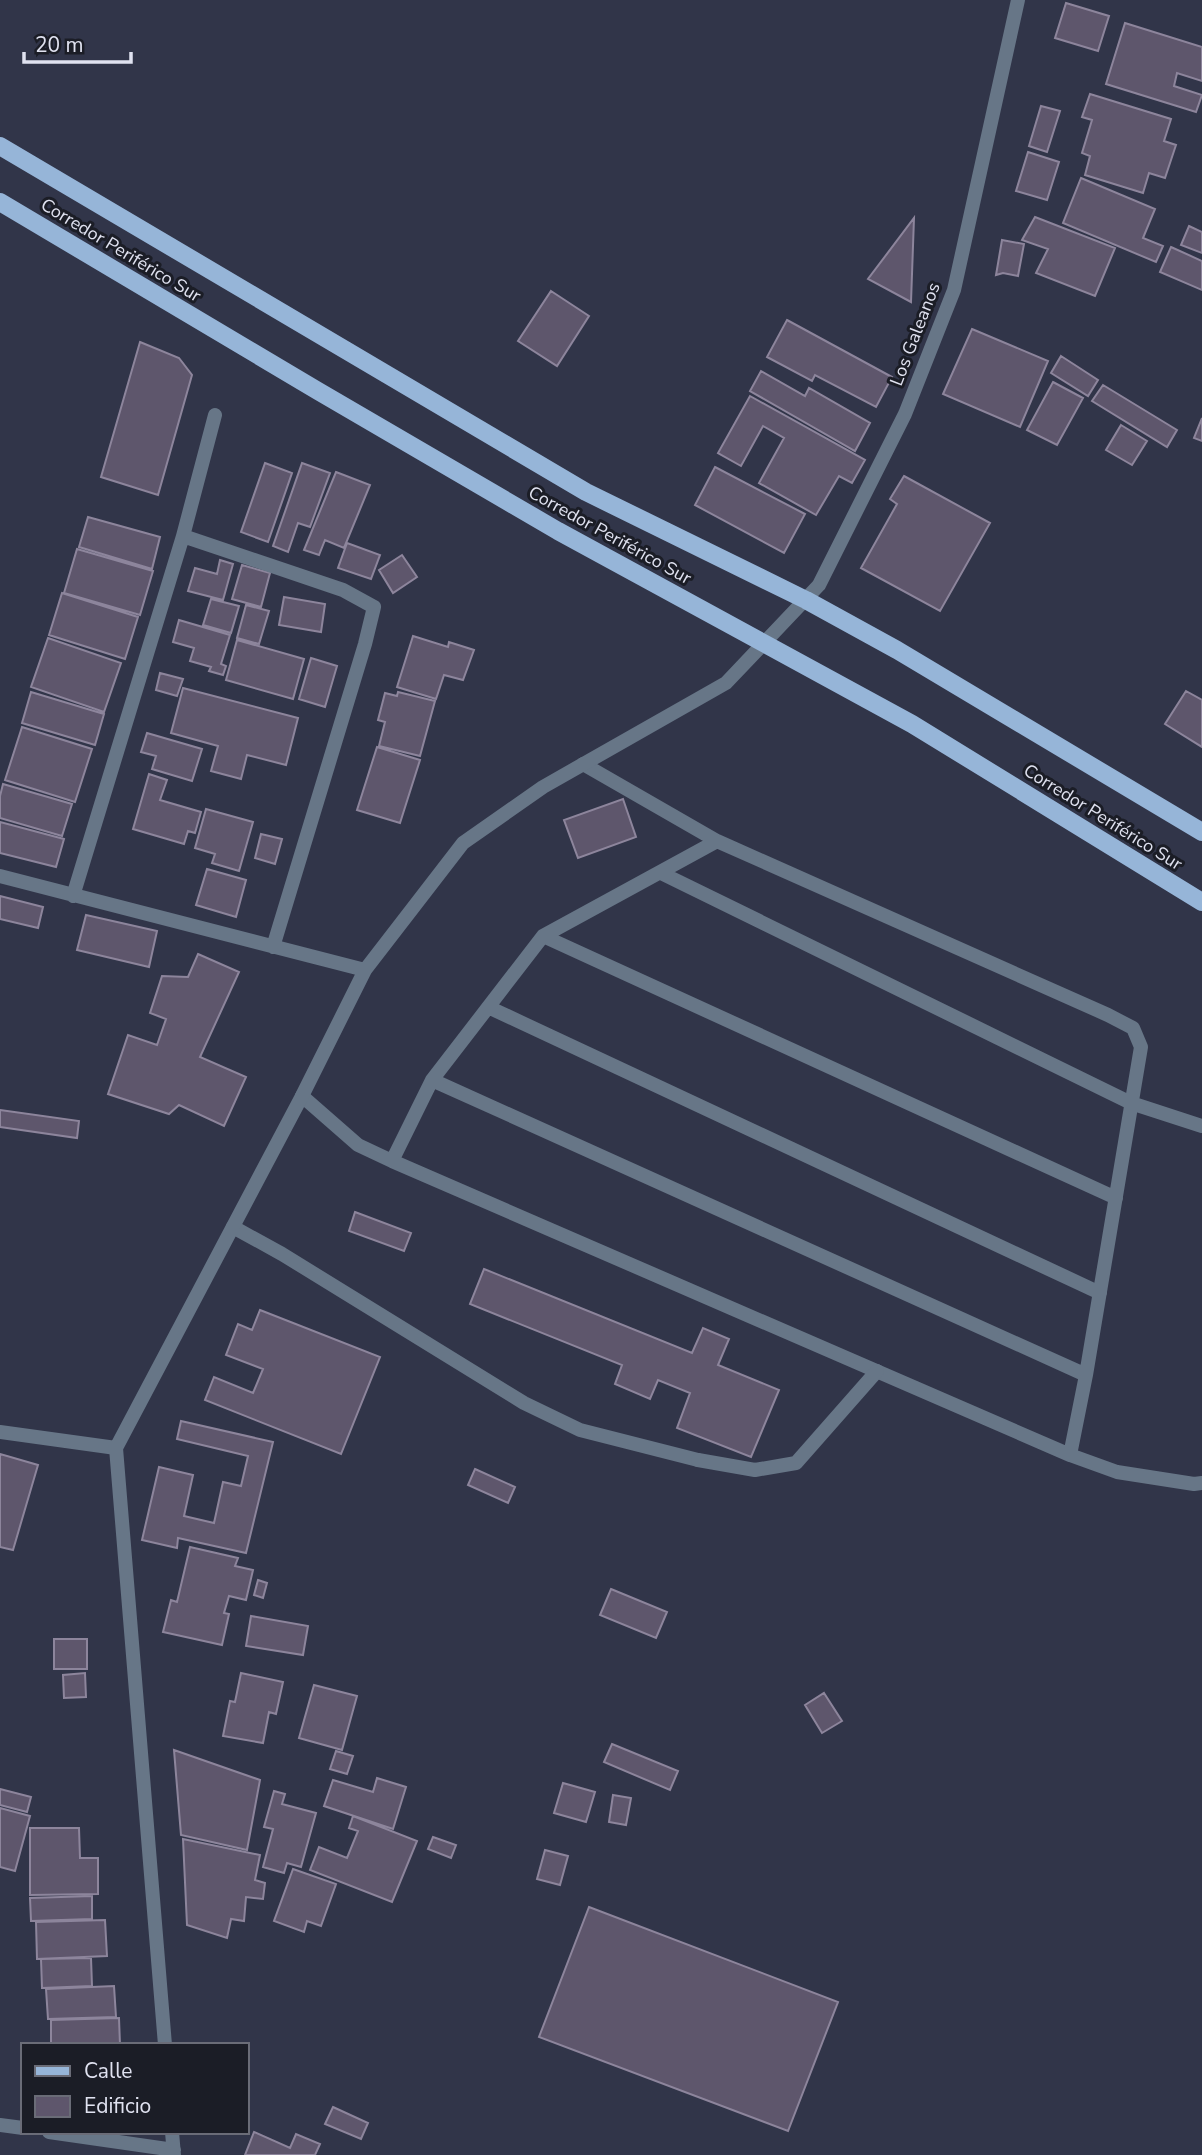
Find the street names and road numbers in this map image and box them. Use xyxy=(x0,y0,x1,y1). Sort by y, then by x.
street label: Corredor Periférico Sur xyxy=(36,193,206,308)
street label: Los Galeanos xyxy=(884,279,946,389)
street label: Corredor Periférico Sur xyxy=(524,480,696,590)
street label: Corredor Periférico Sur xyxy=(1019,758,1187,876)

